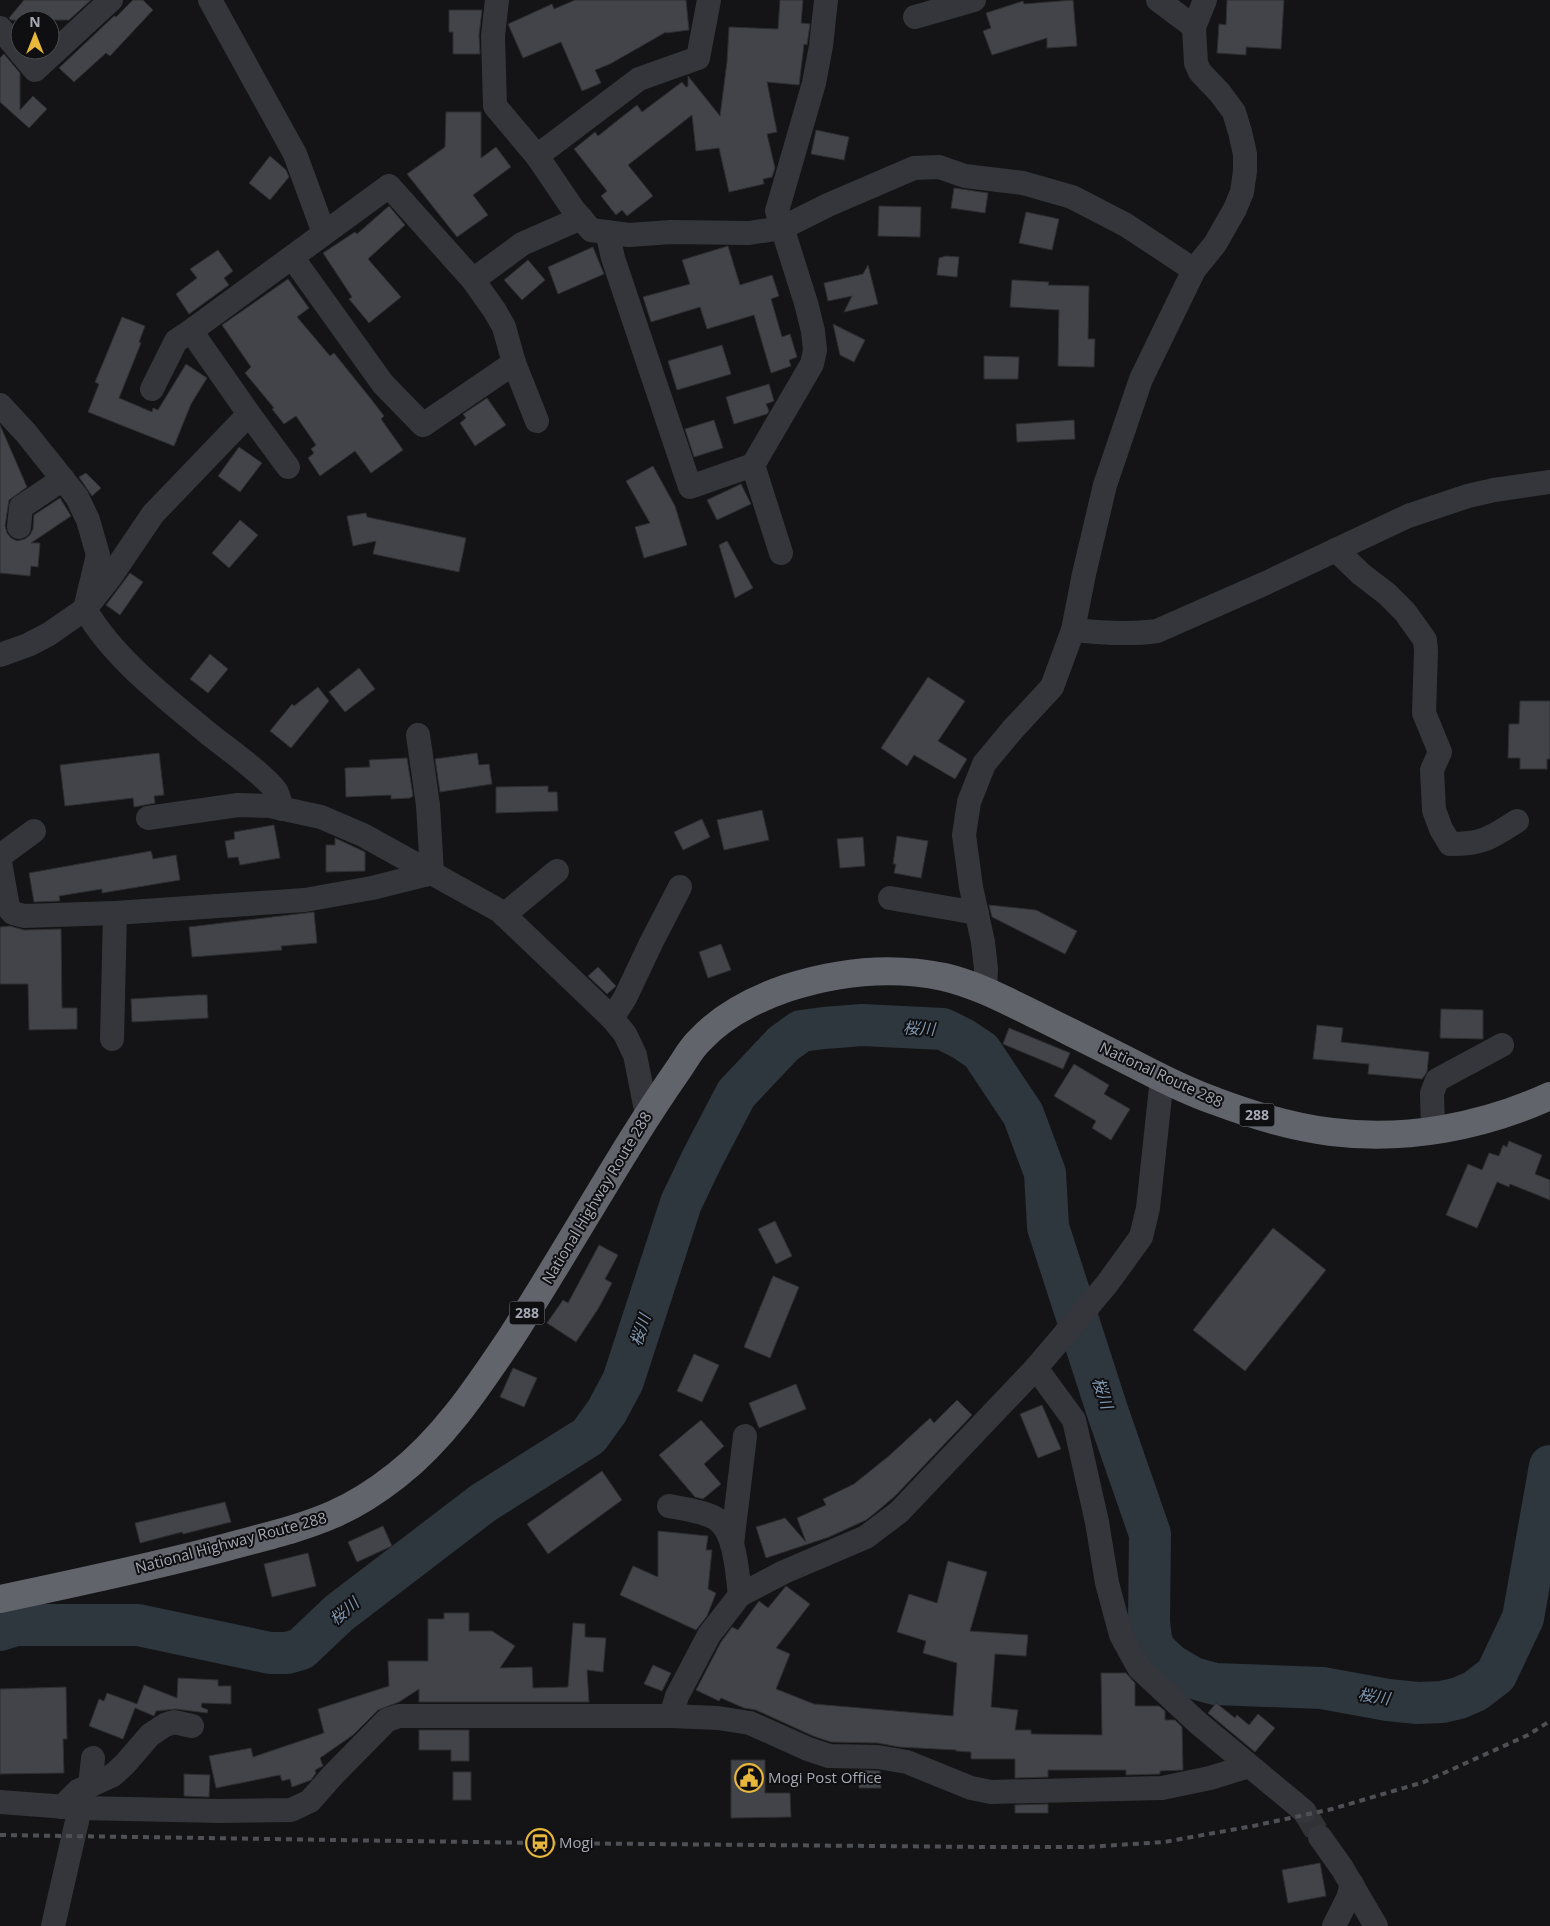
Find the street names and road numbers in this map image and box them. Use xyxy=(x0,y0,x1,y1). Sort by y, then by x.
street label: National Route 288 xyxy=(1097,1037,1226,1111)
road number: 288 xyxy=(1240,1104,1274,1126)
street label: National Highway Route 288 xyxy=(537,1108,656,1287)
road number: 288 xyxy=(510,1302,544,1325)
street label: National Highway Route 288 xyxy=(133,1507,329,1577)

